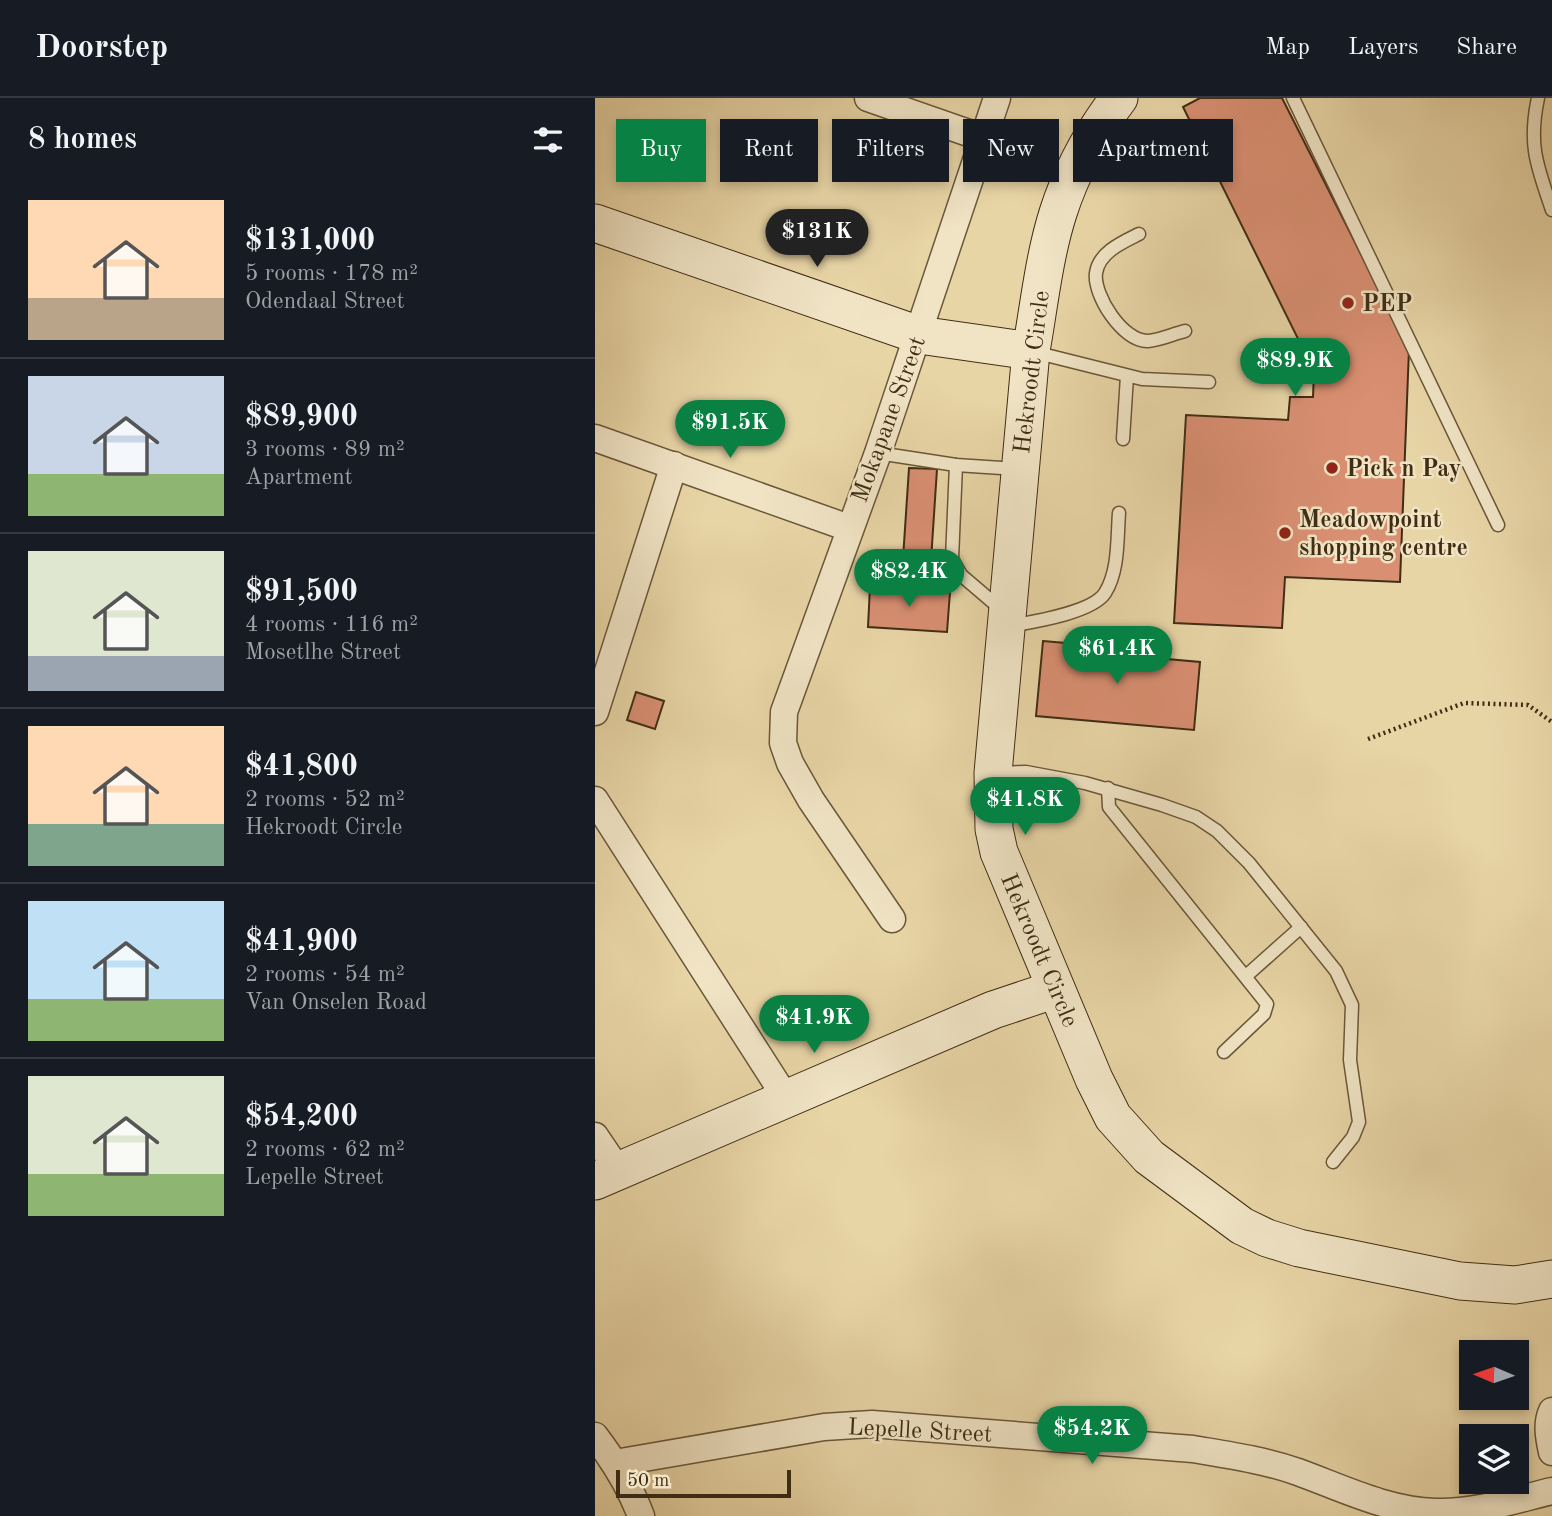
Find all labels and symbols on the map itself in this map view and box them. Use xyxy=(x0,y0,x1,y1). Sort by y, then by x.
pin: $131K xyxy=(768,209,866,269)
street label: Hekroodt Circle xyxy=(1011,289,1055,455)
place label: PEP xyxy=(1362,293,1412,317)
marker: PEP xyxy=(1340,295,1356,311)
street label: Mokapane Street xyxy=(849,333,931,506)
pin: $89.9K xyxy=(1238,338,1352,398)
pin: $91.5K xyxy=(673,400,787,460)
place label: Pick n Pay xyxy=(1346,458,1461,482)
marker: Pick n Pay xyxy=(1324,460,1340,476)
place label: Meadowpoint shopping centre xyxy=(1299,509,1468,561)
marker: Meadowpoint shopping centre xyxy=(1277,525,1293,541)
pin: $82.4K xyxy=(852,550,966,609)
pin: $61.4K xyxy=(1060,626,1174,686)
pin: $41.8K xyxy=(968,778,1082,837)
street label: Hekroodt Circle xyxy=(995,871,1081,1031)
pin: $41.9K xyxy=(757,996,871,1055)
north arrow xyxy=(1459,1340,1529,1410)
pin: $54.2K xyxy=(1035,1406,1149,1466)
street label: Lepelle Street xyxy=(847,1416,993,1448)
scale bar xyxy=(616,1467,791,1499)

